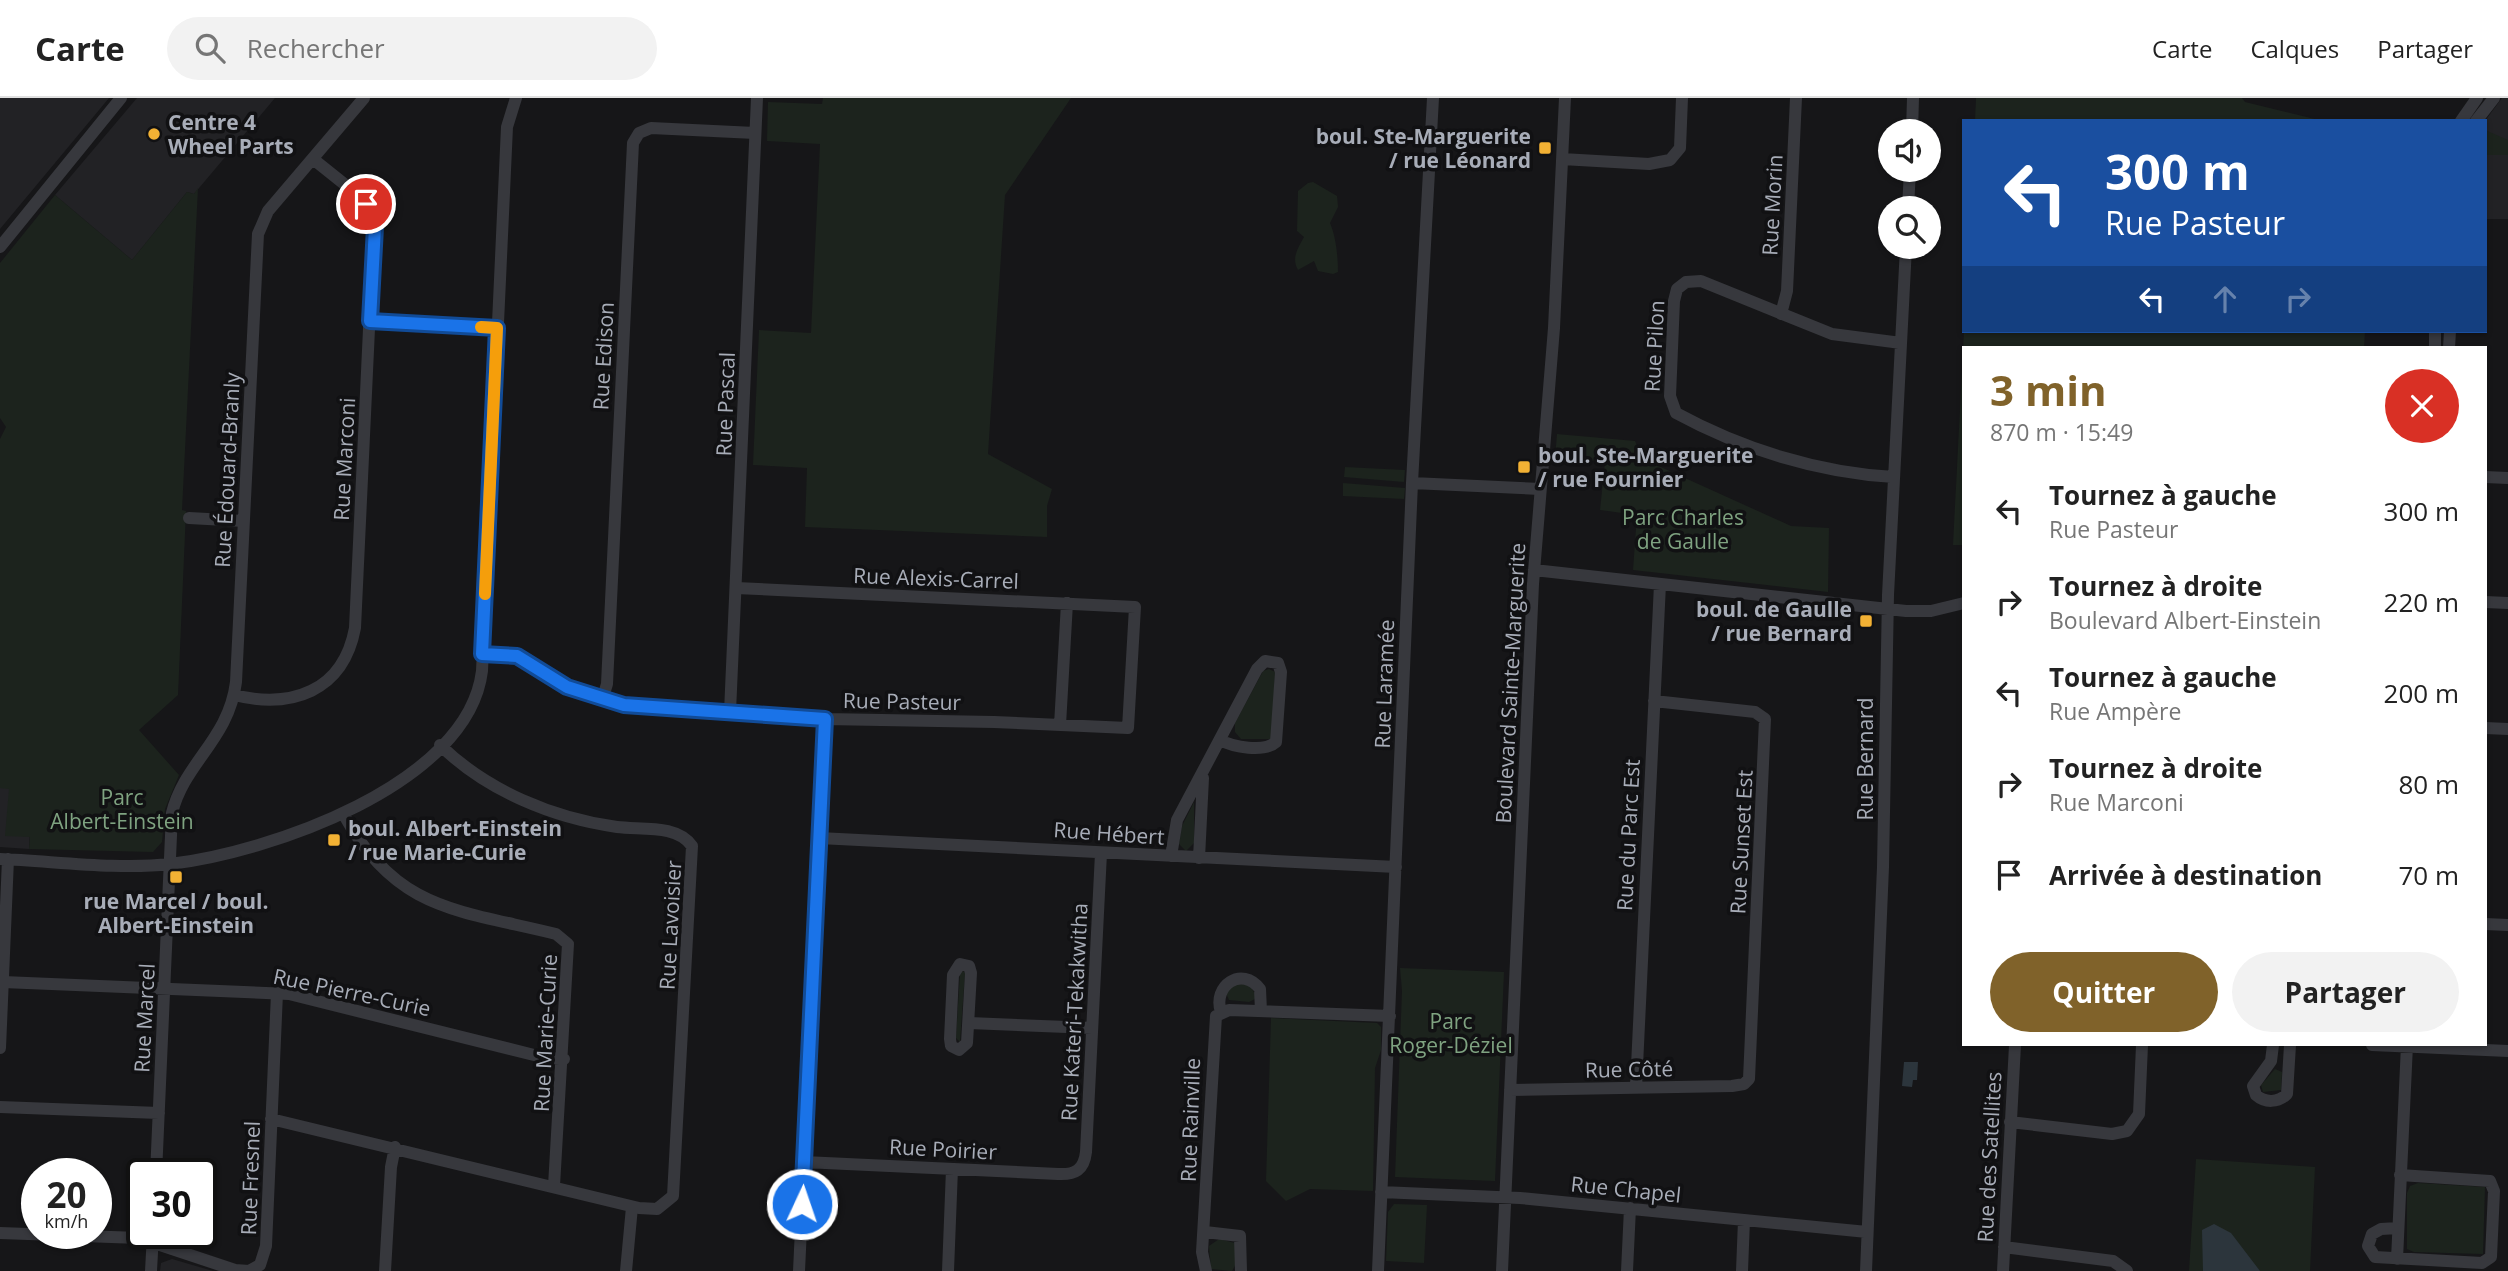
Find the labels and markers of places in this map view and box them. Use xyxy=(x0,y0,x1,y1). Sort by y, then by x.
place label: Centre 4 Wheel Parts xyxy=(168,108,294,160)
place label: boul. Ste-Marguerite / rue Léonard xyxy=(1316,122,1531,174)
marker: Centre 4 Wheel Parts xyxy=(146,126,162,142)
marker: boul. Ste-Marguerite / rue Léonard xyxy=(1537,140,1553,156)
pin xyxy=(336,174,396,234)
place label: boul. Ste-Marguerite / rue Fournier xyxy=(1538,441,1753,493)
marker: boul. Ste-Marguerite / rue Fournier xyxy=(1516,459,1532,475)
place label: boul. de Gaulle / rue Bernard xyxy=(1696,595,1852,647)
marker: boul. de Gaulle / rue Bernard xyxy=(1858,613,1874,629)
place label: boul. Albert-Einstein / rue Marie-Curie xyxy=(348,814,562,866)
marker: boul. Albert-Einstein / rue Marie-Curie xyxy=(326,832,342,848)
marker: rue Marcel / boul. Albert-Einstein xyxy=(168,869,184,885)
place label: rue Marcel / boul. Albert-Einstein xyxy=(84,887,268,939)

